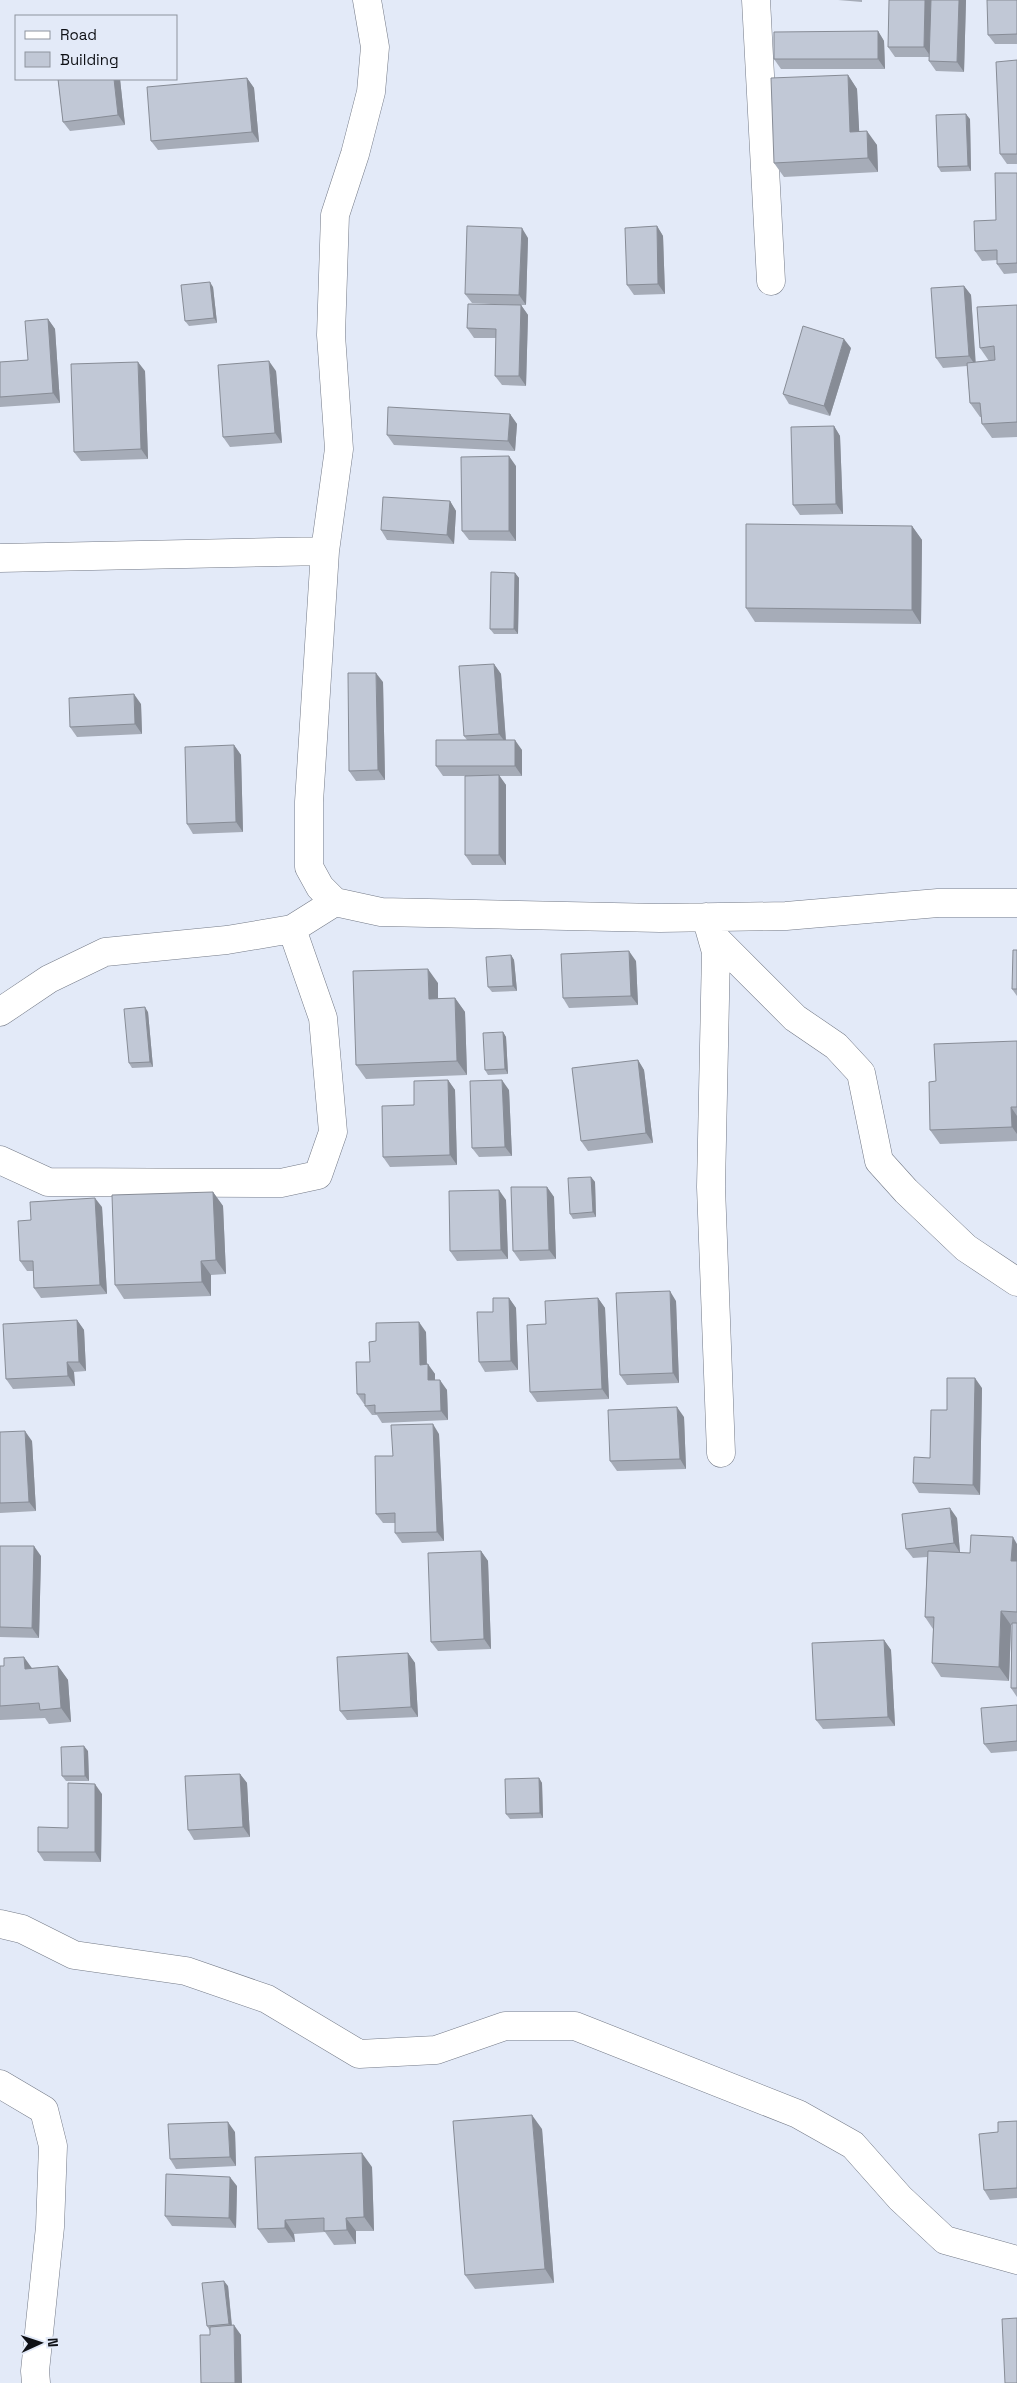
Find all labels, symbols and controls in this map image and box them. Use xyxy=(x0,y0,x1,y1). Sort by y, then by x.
legend xyxy=(15,15,178,80)
text: Road xyxy=(60,25,97,44)
text: Building xyxy=(60,50,119,69)
north arrow xyxy=(15,2318,65,2368)
text: N xyxy=(44,2337,62,2347)

